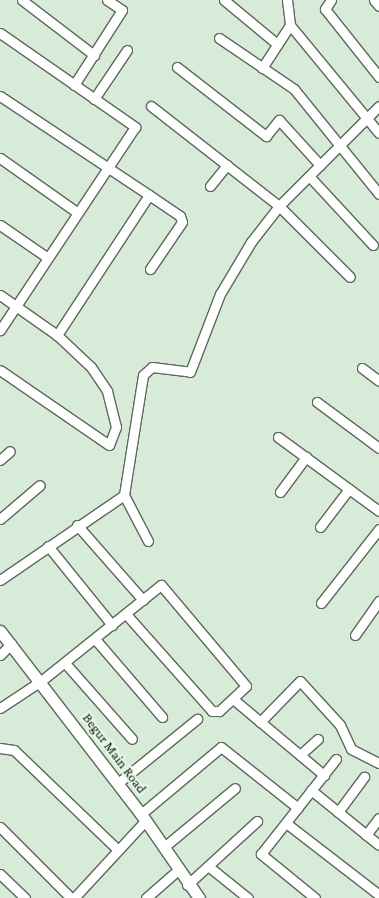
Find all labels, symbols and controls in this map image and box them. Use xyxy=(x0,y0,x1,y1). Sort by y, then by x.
street label: Begur Main Road xyxy=(79,710,151,796)

